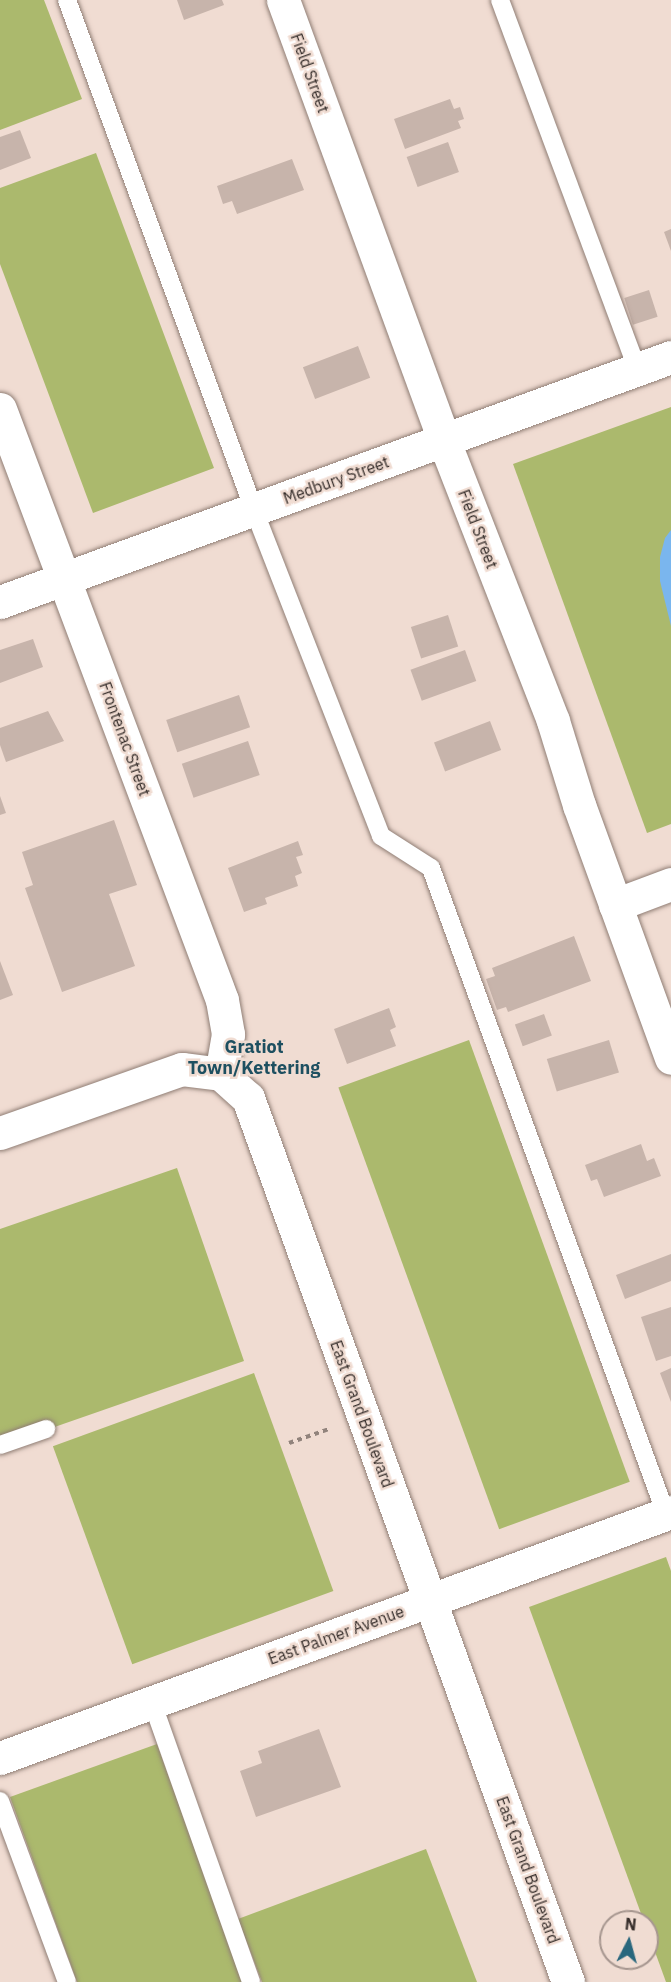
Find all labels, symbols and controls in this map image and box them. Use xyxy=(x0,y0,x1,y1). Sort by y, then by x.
street label: Field Street xyxy=(287,31,333,115)
street label: Medbury Street xyxy=(281,452,391,508)
street label: Field Street xyxy=(454,487,502,571)
street label: Frontenac Street xyxy=(95,679,155,799)
district label: Gratiot Town/Kettering xyxy=(188,1037,320,1080)
street label: East Grand Boulevard xyxy=(326,1338,398,1490)
street label: East Palmer Avenue xyxy=(265,1601,407,1669)
street label: East Grand Boulevard xyxy=(492,1794,564,1946)
north arrow xyxy=(599,1910,659,1970)
text: N xyxy=(624,1914,637,1935)

